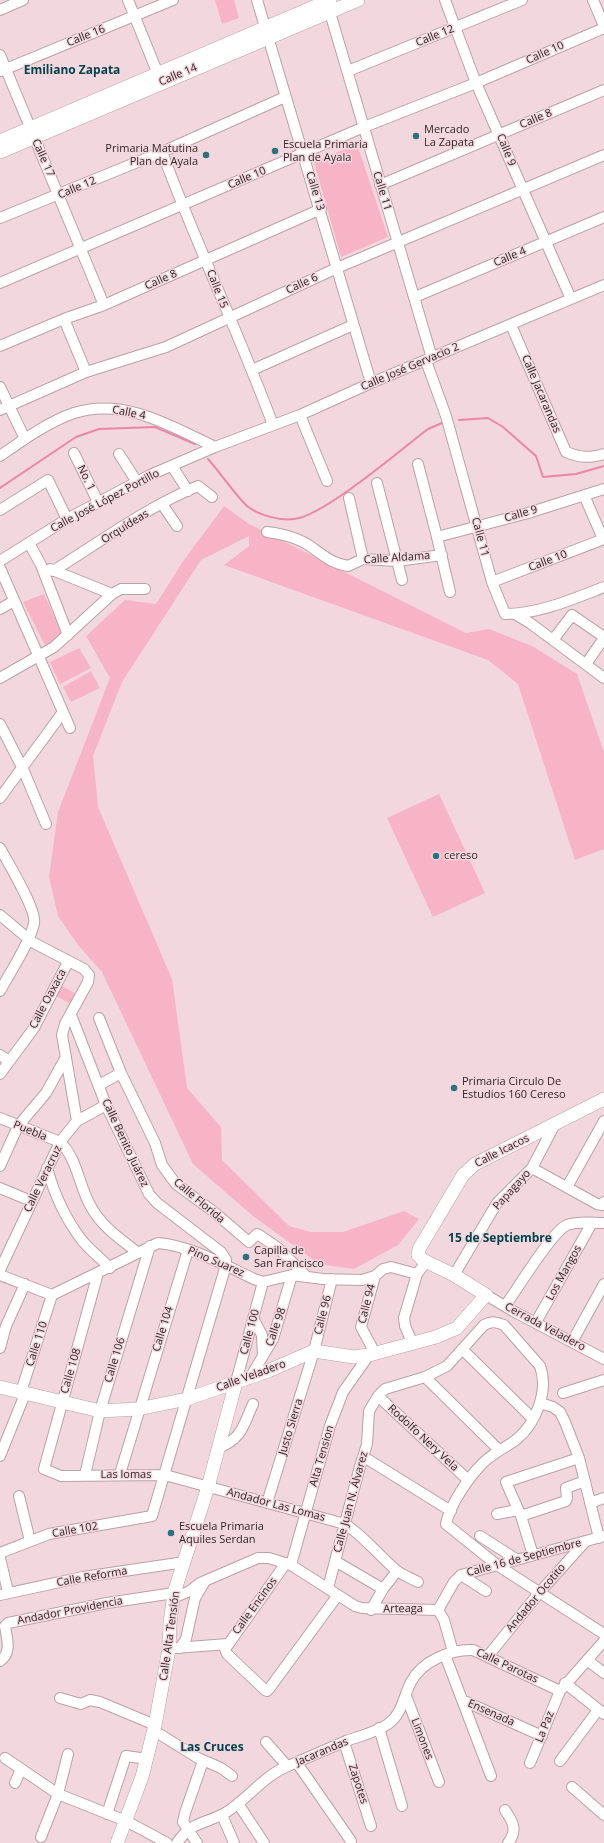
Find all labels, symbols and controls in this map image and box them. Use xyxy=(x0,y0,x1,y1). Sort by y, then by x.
street label: Calle 16 xyxy=(65,22,107,50)
street label: Calle 12 xyxy=(414,22,456,50)
street label: Calle 10 xyxy=(524,39,566,67)
street label: Calle 14 xyxy=(157,61,199,89)
district label: Emiliano Zapata xyxy=(24,64,120,78)
street label: Calle 8 xyxy=(518,106,554,132)
place label: Mercado La Zapata xyxy=(424,123,474,149)
marker: Mercado La Zapata xyxy=(411,131,421,141)
street label: Calle 9 xyxy=(494,132,518,168)
street label: Calle 17 xyxy=(29,137,57,179)
place label: Escuela Primaria Plan de Ayala xyxy=(283,138,368,164)
place label: Primaria Matutina Plan de Ayala xyxy=(105,142,198,168)
marker: Escuela Primaria Plan de Ayala xyxy=(270,146,280,156)
marker: Primaria Matutina Plan de Ayala xyxy=(201,150,211,160)
street label: Calle 10 xyxy=(226,164,268,192)
street label: Calle 13 xyxy=(303,170,327,212)
street label: Calle 11 xyxy=(370,170,394,212)
street label: Calle 12 xyxy=(56,174,98,202)
street label: Calle 4 xyxy=(492,244,528,270)
street label: Calle 8 xyxy=(143,267,179,293)
street label: Calle 15 xyxy=(204,268,230,310)
street label: Calle 6 xyxy=(284,271,320,297)
street label: Calle José Gervacio 2 xyxy=(359,340,461,394)
street label: Calle Jacarandas xyxy=(519,353,563,435)
street label: Calle 4 xyxy=(111,403,147,423)
street label: No. 1 xyxy=(74,463,98,493)
street label: Calle José López Portillo xyxy=(48,467,162,535)
street label: Calle 9 xyxy=(503,503,539,525)
street label: Orquídeas xyxy=(99,507,151,547)
street label: Calle 11 xyxy=(468,516,492,558)
street label: Calle 10 xyxy=(527,548,569,574)
street label: Calle Aldama xyxy=(363,549,431,567)
place label: cereso xyxy=(444,849,478,863)
marker: cereso xyxy=(431,851,441,861)
street label: Calle Oaxaca xyxy=(27,967,69,1031)
place label: Primaria Circulo De Estudios 160 Cereso xyxy=(462,1075,566,1101)
marker: Primaria Circulo De Estudios 160 Cereso xyxy=(449,1083,459,1093)
street label: Calle Benito Juárez xyxy=(99,1097,151,1189)
street label: Puebla xyxy=(11,1118,49,1144)
street label: Calle Icacos xyxy=(473,1132,531,1170)
street label: Calle Veracruz xyxy=(21,1143,65,1215)
street label: Papagayo xyxy=(490,1167,534,1213)
street label: Calle Florida xyxy=(171,1176,227,1226)
district label: 15 de Septiembre xyxy=(448,1232,552,1246)
street label: Los Mangos xyxy=(543,1243,585,1303)
street label: Pino Suarez xyxy=(186,1244,246,1280)
place label: Capilla de San Francisco xyxy=(254,1244,324,1270)
marker: Capilla de San Francisco xyxy=(241,1252,251,1262)
street label: Calle 94 xyxy=(356,1283,378,1325)
street label: Calle 96 xyxy=(312,1294,334,1336)
street label: Cerrada Veladero xyxy=(502,1300,588,1354)
street label: Calle 104 xyxy=(150,1305,176,1353)
street label: Calle 98 xyxy=(263,1306,289,1348)
street label: Calle 100 xyxy=(238,1308,262,1356)
street label: Calle 110 xyxy=(24,1320,50,1368)
street label: Calle 106 xyxy=(102,1336,128,1384)
street label: Calle 108 xyxy=(58,1347,84,1395)
street label: Calle Veladero xyxy=(214,1357,288,1395)
street label: Justo Sierra xyxy=(276,1397,306,1457)
street label: Rodolfo Nery Vela xyxy=(385,1402,461,1474)
street label: Alta Tension xyxy=(307,1424,337,1488)
street label: Calle Juan N. Álvarez xyxy=(331,1450,371,1554)
street label: Las lomas xyxy=(101,1468,151,1482)
street label: Andador Las Lomas xyxy=(225,1486,327,1524)
street label: Calle 102 xyxy=(51,1519,99,1541)
place label: Escuela Primaria Aquiles Serdan xyxy=(179,1520,264,1546)
marker: Escuela Primaria Aquiles Serdan xyxy=(166,1528,176,1538)
street label: Calle 16 de Septiembre xyxy=(465,1536,583,1580)
street label: Andador Ocotito xyxy=(504,1561,568,1635)
street label: Calle Reforma xyxy=(56,1564,128,1590)
street label: Calle Encinos xyxy=(230,1575,280,1637)
street label: Calle Alta Tensión xyxy=(157,1590,183,1682)
street label: Andador Providencia xyxy=(16,1594,124,1628)
street label: Arteaga xyxy=(383,1602,423,1616)
street label: Calle Parotas xyxy=(474,1646,540,1686)
street label: Ensenada xyxy=(465,1697,517,1729)
street label: La Paz xyxy=(533,1709,557,1745)
street label: Limones xyxy=(408,1716,436,1762)
street label: Jacarandas xyxy=(294,1735,350,1769)
district label: Las Cruces xyxy=(180,1741,244,1755)
street label: Zapotes xyxy=(345,1762,371,1806)

